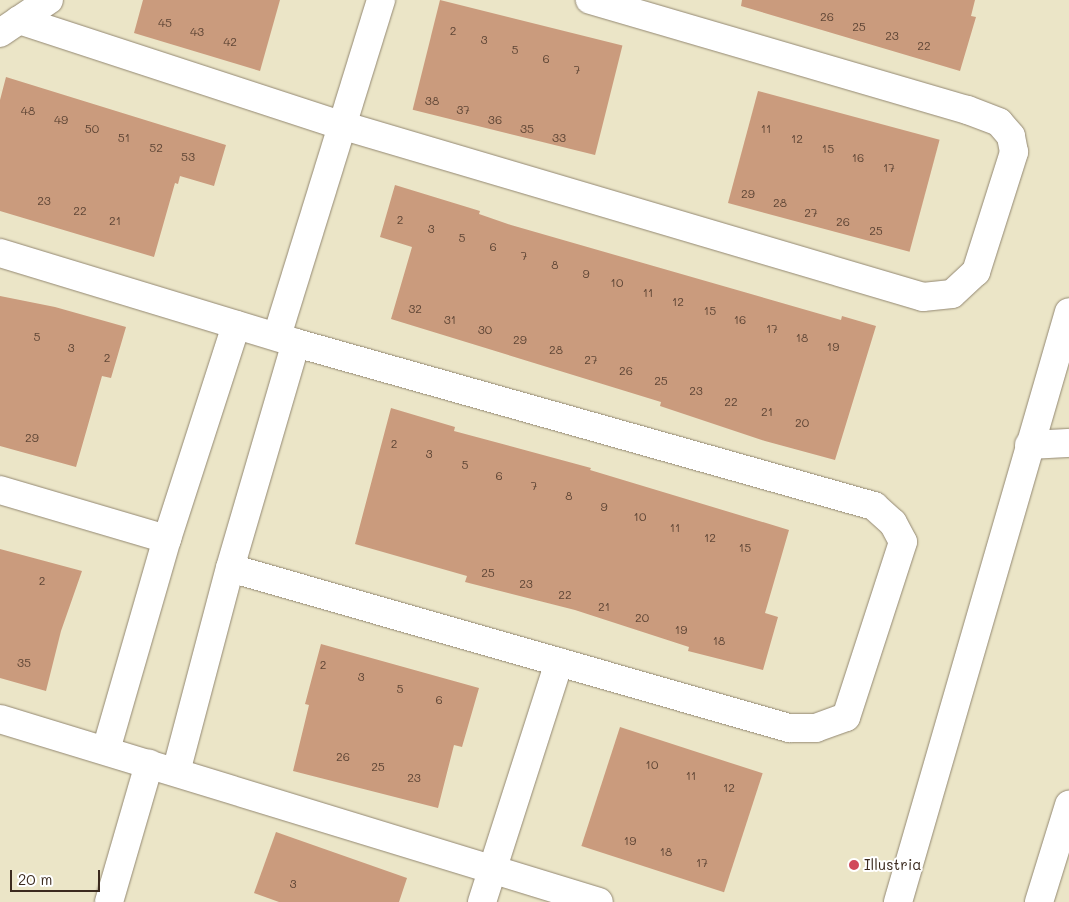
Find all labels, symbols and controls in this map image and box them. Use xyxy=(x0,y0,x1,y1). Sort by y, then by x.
house number: 26 xyxy=(820,10,834,24)
house number: 45 xyxy=(158,16,172,30)
house number: 25 xyxy=(852,20,866,34)
house number: 2 xyxy=(450,24,456,38)
house number: 43 xyxy=(190,25,204,39)
house number: 23 xyxy=(885,29,899,43)
house number: 3 xyxy=(480,33,488,47)
house number: 42 xyxy=(223,35,237,49)
house number: 22 xyxy=(917,39,931,53)
house number: 5 xyxy=(512,43,518,57)
house number: 6 xyxy=(542,52,550,66)
house number: 7 xyxy=(574,63,580,77)
house number: 38 xyxy=(425,94,439,108)
house number: 37 xyxy=(456,103,470,117)
house number: 48 xyxy=(21,104,35,118)
house number: 49 xyxy=(54,113,68,127)
house number: 36 xyxy=(488,113,502,127)
house number: 50 xyxy=(85,122,99,136)
house number: 35 xyxy=(520,122,534,136)
house number: 11 xyxy=(761,122,771,136)
house number: 51 xyxy=(118,131,130,145)
house number: 33 xyxy=(552,131,566,145)
house number: 12 xyxy=(791,132,803,146)
house number: 52 xyxy=(149,141,163,155)
house number: 15 xyxy=(822,142,834,156)
house number: 53 xyxy=(181,150,195,164)
house number: 16 xyxy=(852,151,864,165)
house number: 17 xyxy=(883,161,895,175)
house number: 29 xyxy=(741,187,755,201)
house number: 23 xyxy=(37,194,51,208)
house number: 28 xyxy=(773,196,787,210)
house number: 22 xyxy=(73,204,87,218)
house number: 27 xyxy=(804,206,818,220)
house number: 2 xyxy=(397,213,403,227)
house number: 21 xyxy=(109,214,121,228)
house number: 26 xyxy=(836,215,850,229)
house number: 3 xyxy=(427,222,435,236)
house number: 25 xyxy=(869,224,883,238)
house number: 5 xyxy=(459,231,465,245)
house number: 6 xyxy=(489,240,497,254)
house number: 7 xyxy=(521,249,527,263)
house number: 8 xyxy=(551,258,559,272)
house number: 9 xyxy=(582,267,590,281)
house number: 10 xyxy=(611,276,623,290)
house number: 11 xyxy=(643,286,653,300)
house number: 12 xyxy=(672,295,684,309)
house number: 32 xyxy=(408,302,422,316)
house number: 15 xyxy=(704,304,716,318)
house number: 31 xyxy=(444,313,456,327)
house number: 16 xyxy=(734,313,746,327)
house number: 17 xyxy=(766,322,778,336)
house number: 30 xyxy=(478,323,492,337)
house number: 5 xyxy=(34,330,40,344)
house number: 18 xyxy=(796,331,808,345)
house number: 29 xyxy=(513,333,527,347)
house number: 19 xyxy=(827,340,839,354)
house number: 3 xyxy=(67,341,75,355)
house number: 28 xyxy=(549,343,563,357)
house number: 2 xyxy=(104,351,110,365)
house number: 27 xyxy=(584,353,598,367)
house number: 26 xyxy=(619,364,633,378)
house number: 25 xyxy=(654,374,668,388)
house number: 23 xyxy=(689,384,703,398)
house number: 22 xyxy=(724,395,738,409)
house number: 21 xyxy=(761,405,773,419)
house number: 20 xyxy=(795,416,809,430)
house number: 29 xyxy=(25,431,39,445)
house number: 2 xyxy=(391,437,397,451)
house number: 3 xyxy=(425,447,433,461)
house number: 5 xyxy=(462,458,468,472)
house number: 6 xyxy=(495,469,503,483)
house number: 7 xyxy=(531,479,537,493)
house number: 8 xyxy=(565,489,573,503)
house number: 9 xyxy=(600,500,608,514)
house number: 10 xyxy=(634,510,646,524)
house number: 11 xyxy=(670,521,680,535)
house number: 12 xyxy=(704,531,716,545)
house number: 15 xyxy=(739,541,751,555)
house number: 25 xyxy=(481,566,495,580)
house number: 2 xyxy=(39,574,45,588)
house number: 23 xyxy=(519,577,533,591)
house number: 22 xyxy=(558,588,572,602)
house number: 21 xyxy=(598,600,610,614)
house number: 20 xyxy=(635,611,649,625)
house number: 19 xyxy=(675,623,687,637)
house number: 18 xyxy=(713,634,725,648)
house number: 35 xyxy=(17,656,31,670)
house number: 2 xyxy=(320,658,326,672)
house number: 3 xyxy=(357,670,365,684)
house number: 5 xyxy=(397,682,403,696)
house number: 6 xyxy=(435,693,443,707)
house number: 26 xyxy=(336,750,350,764)
house number: 10 xyxy=(646,758,658,772)
house number: 25 xyxy=(371,760,385,774)
house number: 11 xyxy=(686,769,696,783)
house number: 23 xyxy=(407,771,421,785)
house number: 12 xyxy=(723,781,735,795)
house number: 19 xyxy=(624,834,636,848)
house number: 18 xyxy=(660,845,672,859)
house number: 17 xyxy=(696,856,708,870)
place label: Illustria xyxy=(864,856,922,874)
marker: Illustria xyxy=(848,859,860,871)
scale bar xyxy=(12,860,102,892)
text: 20 m xyxy=(18,869,52,889)
house number: 3 xyxy=(289,877,297,891)

